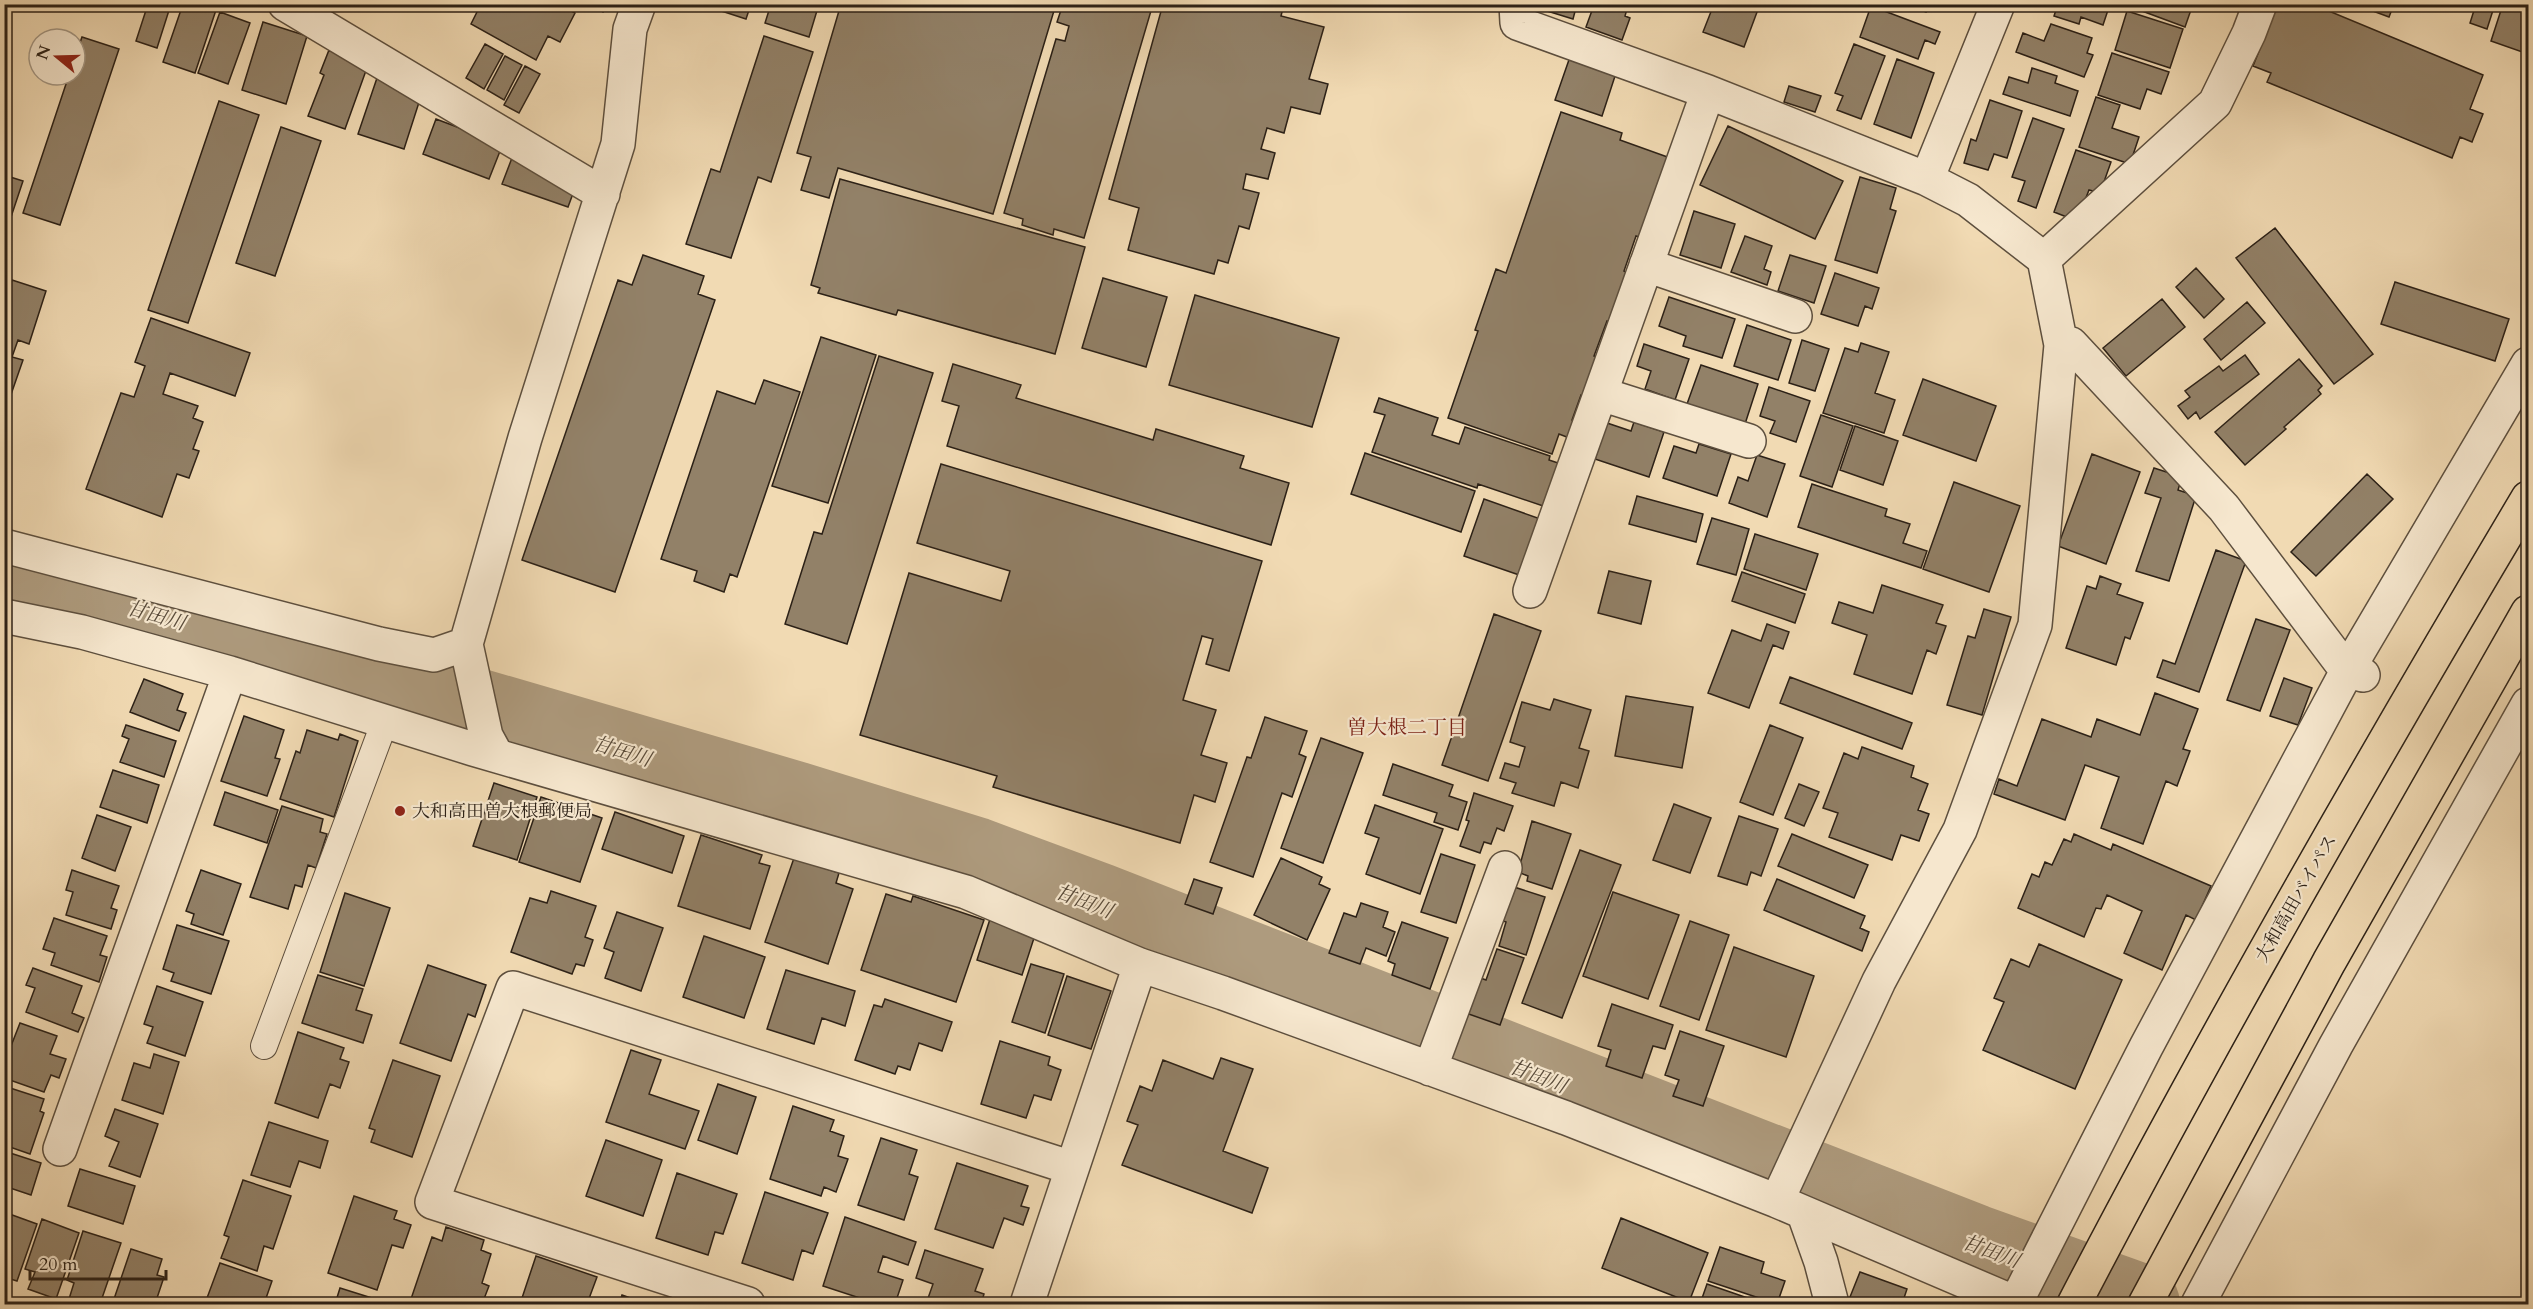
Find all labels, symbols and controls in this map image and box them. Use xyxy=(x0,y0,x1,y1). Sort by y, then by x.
north arrow xyxy=(27,27,87,87)
text: N xyxy=(31,42,56,63)
water label: 甘田川 xyxy=(123,594,190,637)
district label: 曽大根二丁目 xyxy=(1347,714,1467,741)
water label: 甘田川 xyxy=(589,730,656,774)
place label: 大和高田曽大根郵便局 xyxy=(412,799,592,824)
marker: 大和高田曽大根郵便局 xyxy=(393,804,407,818)
street label: 大和高田バイパス xyxy=(2250,830,2343,967)
water label: 甘田川 xyxy=(1051,878,1119,926)
water label: 甘田川 xyxy=(1505,1053,1573,1101)
water label: 甘田川 xyxy=(1958,1229,2026,1275)
scale bar xyxy=(30,1243,166,1281)
text: 20 m xyxy=(39,1252,78,1277)

